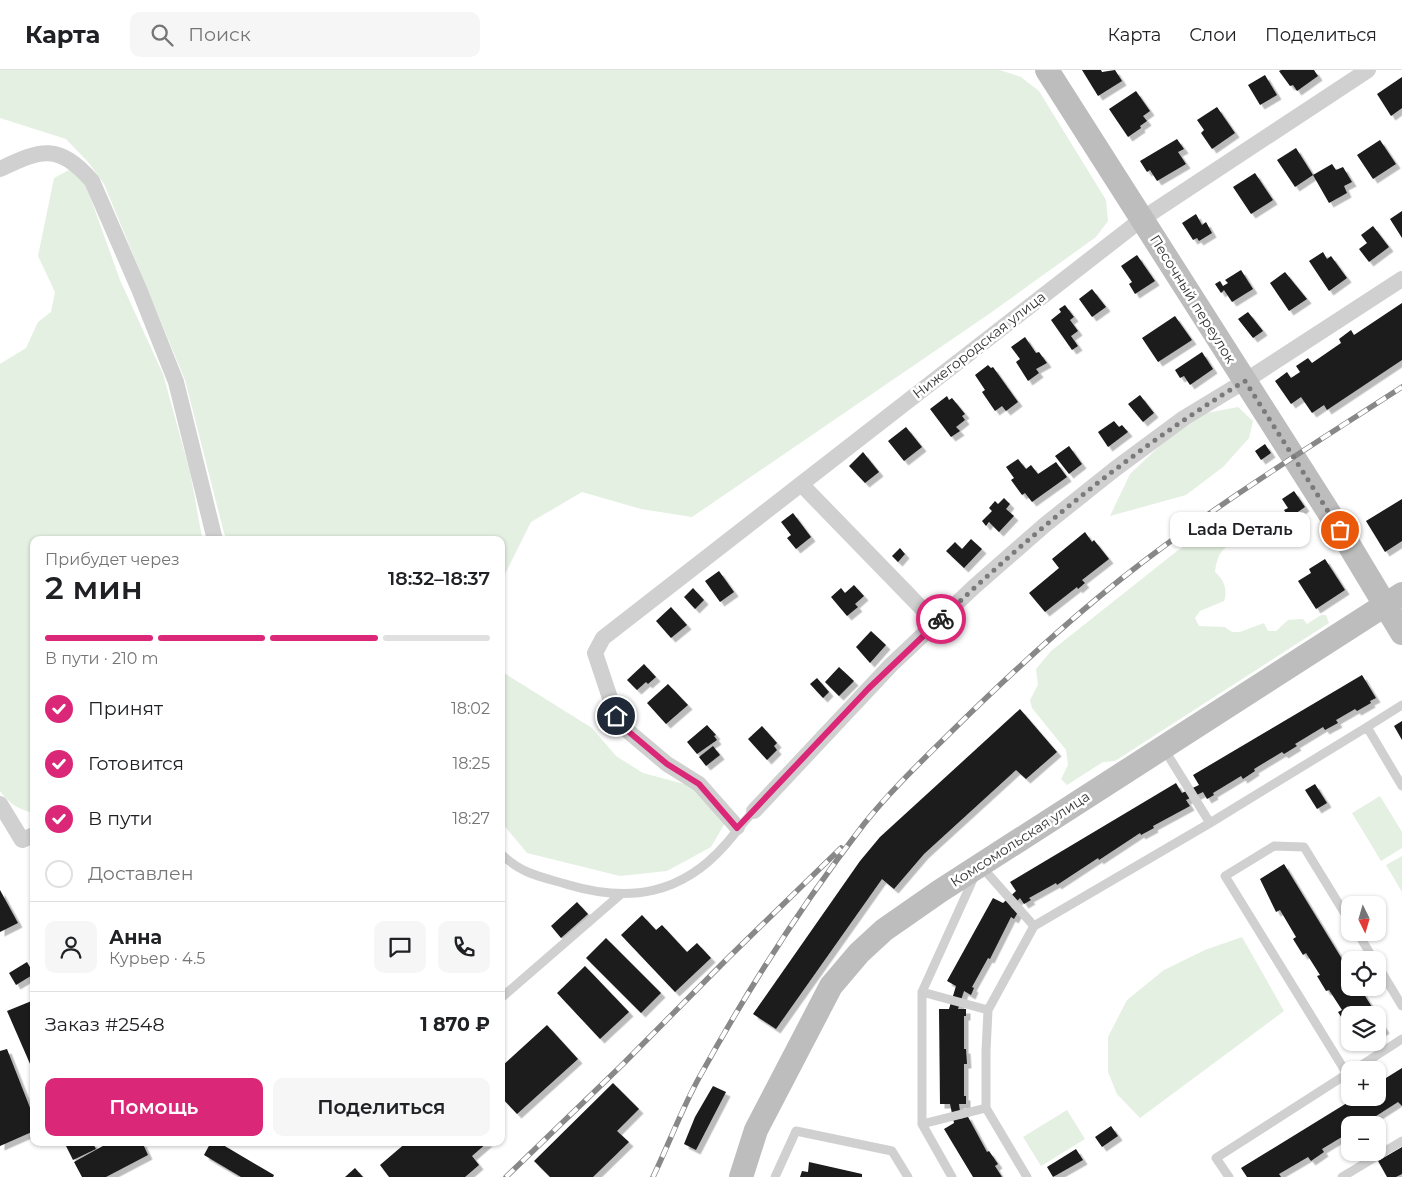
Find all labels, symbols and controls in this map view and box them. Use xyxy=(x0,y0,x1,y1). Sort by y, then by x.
search box xyxy=(130,12,480,57)
text: Карта xyxy=(25,20,100,49)
icon: search xyxy=(148,21,176,49)
text: Поиск xyxy=(188,23,251,46)
text: Карта xyxy=(1107,24,1161,46)
text: Слои xyxy=(1189,24,1237,46)
text: Поделиться xyxy=(1265,24,1377,46)
street label: Песочный переулок xyxy=(1146,231,1240,367)
street label: Нижегородская улица xyxy=(909,287,1049,403)
pin xyxy=(1319,509,1361,551)
callout: Lada Dеталь xyxy=(1170,512,1310,548)
icon: bag xyxy=(1326,516,1354,544)
text: Lada Dеталь xyxy=(1187,520,1293,539)
text: Прибудет через xyxy=(45,550,180,569)
text: 18:32–18:37 xyxy=(388,567,490,590)
text: 2 мин xyxy=(45,568,143,607)
courier xyxy=(916,594,966,644)
icon: bike xyxy=(927,605,955,633)
text: В пути · 210 m xyxy=(45,649,159,668)
icon: check xyxy=(45,695,73,723)
pin xyxy=(595,695,637,737)
text: Принят xyxy=(88,697,163,720)
text: 18:02 xyxy=(451,699,490,718)
icon: home xyxy=(602,702,630,730)
icon: check xyxy=(45,750,73,778)
text: Готовится xyxy=(88,752,184,775)
text: 18:25 xyxy=(452,754,490,773)
street label: Комсомольская улица xyxy=(947,787,1093,891)
icon: check xyxy=(45,805,73,833)
text: В пути xyxy=(88,807,153,830)
text: 18:27 xyxy=(452,809,490,828)
text: Доставлен xyxy=(88,862,194,885)
north arrow xyxy=(1341,896,1386,941)
map controls xyxy=(1341,896,1386,1161)
button: person xyxy=(45,921,97,973)
button: chat xyxy=(374,921,426,973)
button: phone xyxy=(438,921,490,973)
text: Анна xyxy=(109,926,162,949)
text: Курьер · 4.5 xyxy=(109,949,205,968)
button: locate xyxy=(1341,951,1386,996)
button: layers xyxy=(1341,1006,1386,1051)
text: Заказ #2548 xyxy=(45,1013,165,1036)
text: 1 870 ₽ xyxy=(420,1013,490,1036)
button: + xyxy=(1341,1061,1386,1106)
button: Помощь xyxy=(45,1078,263,1136)
button: Поделиться xyxy=(273,1078,490,1136)
button: − xyxy=(1341,1116,1386,1161)

